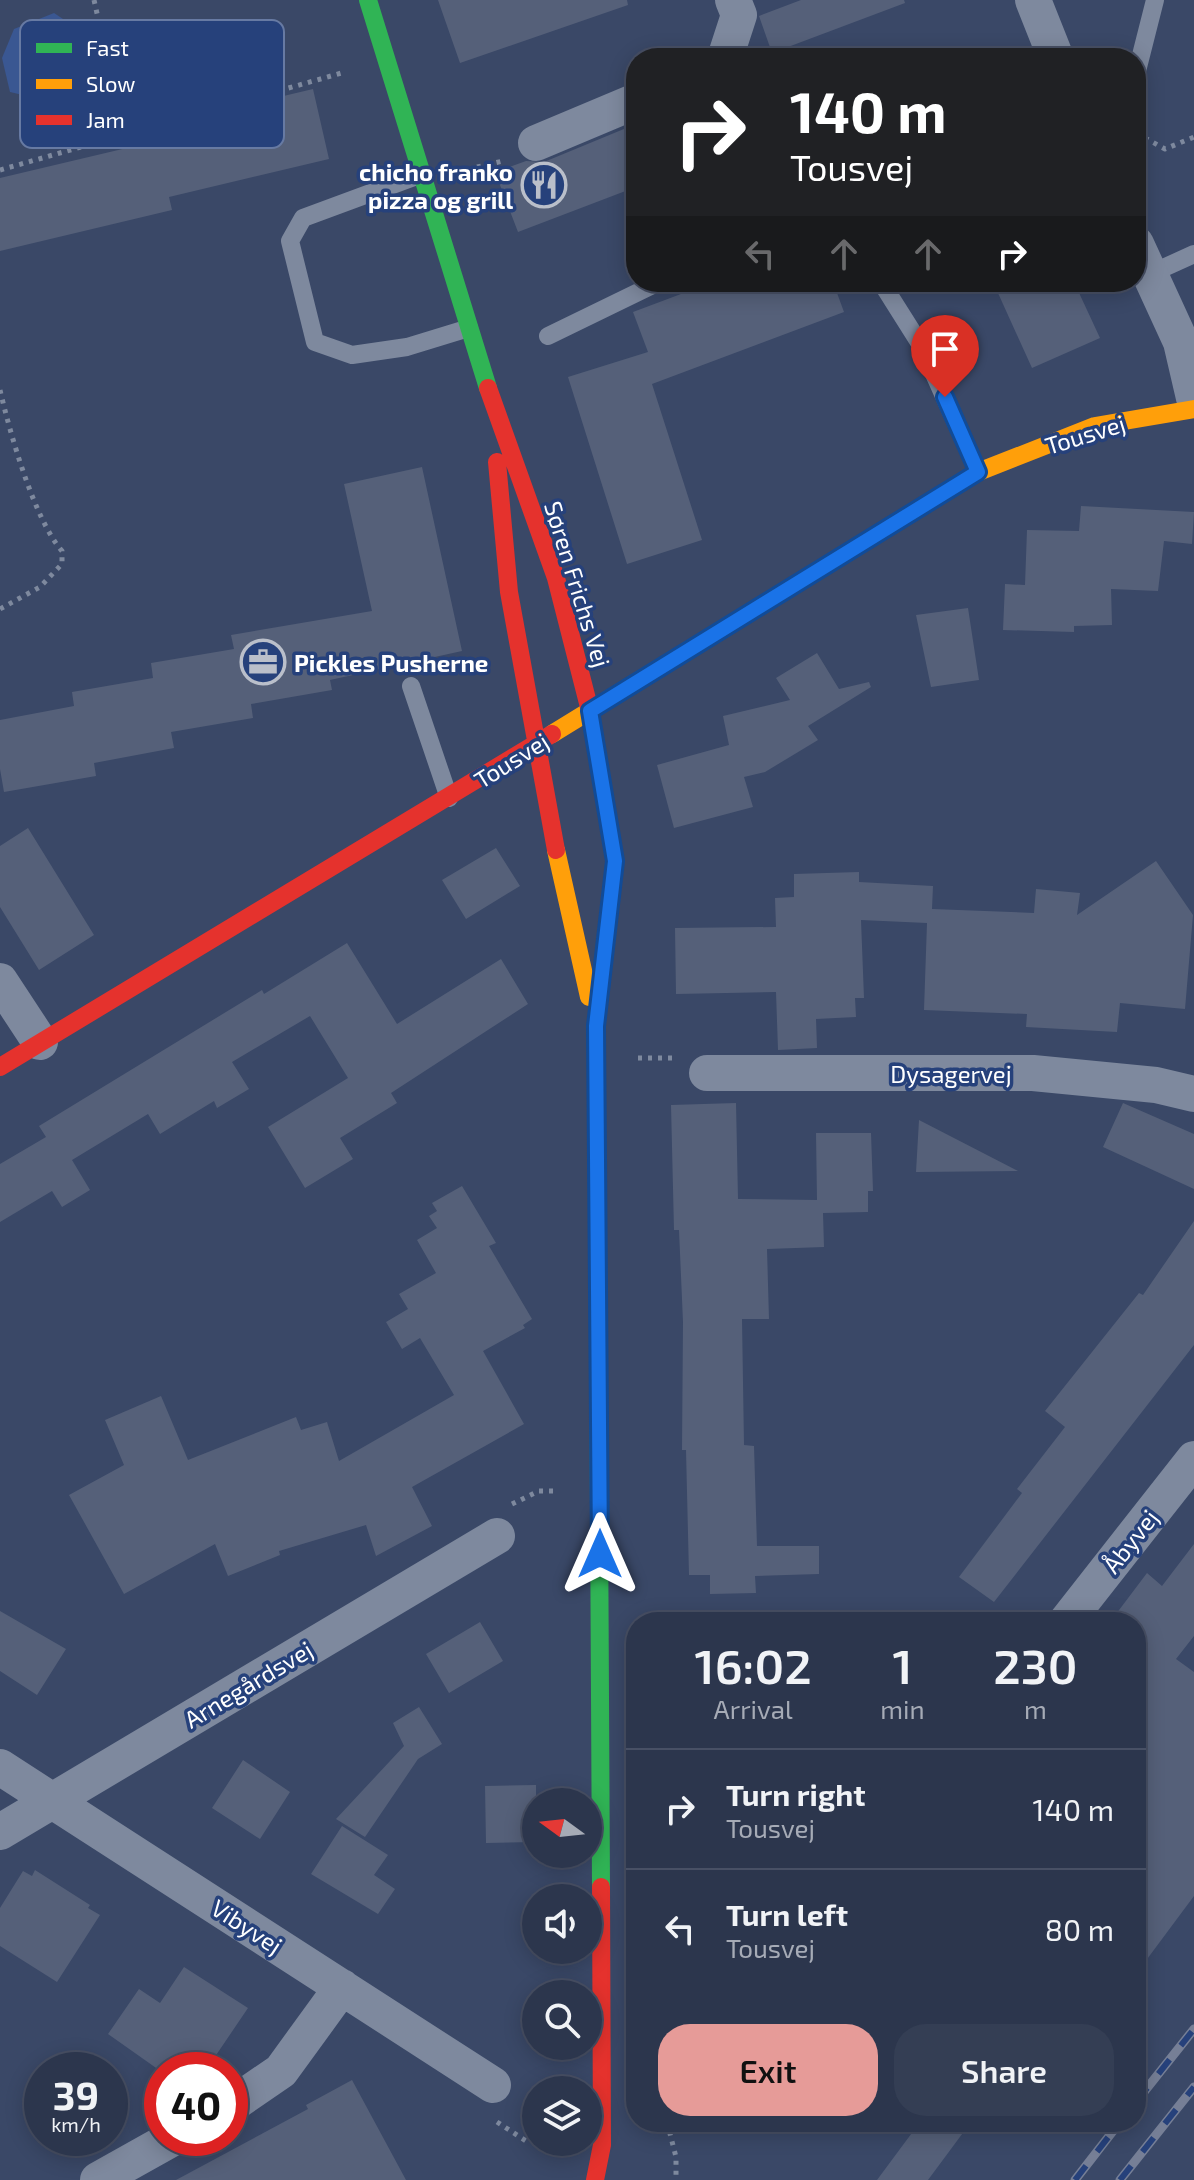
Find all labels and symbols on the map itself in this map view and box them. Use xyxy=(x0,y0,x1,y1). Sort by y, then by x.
legend xyxy=(20,20,284,148)
text: Fast xyxy=(86,34,129,60)
text: Slow xyxy=(86,70,135,96)
text: Jam xyxy=(86,106,125,132)
place label: chicho franko pizza og grill xyxy=(359,157,513,214)
restaurant icon: chicho franko pizza og grill xyxy=(520,161,568,209)
pin xyxy=(911,315,979,397)
street label: Tousvej xyxy=(1041,408,1129,460)
street label: Søren Frichs Vej xyxy=(539,498,617,670)
office icon: Pickles Pusherne xyxy=(239,638,287,686)
place label: Pickles Pusherne xyxy=(294,648,488,677)
street label: Tousvej xyxy=(468,726,554,794)
street label: Dysagervej xyxy=(890,1059,1012,1088)
street label: Åbyvej xyxy=(1096,1503,1164,1579)
position arrow xyxy=(558,1512,642,1596)
street label: Arnegårdsvej xyxy=(179,1634,317,1734)
north arrow xyxy=(522,1788,602,1868)
street label: Vibyvej xyxy=(206,1893,288,1959)
speed limit sign: 40 xyxy=(144,2052,248,2156)

